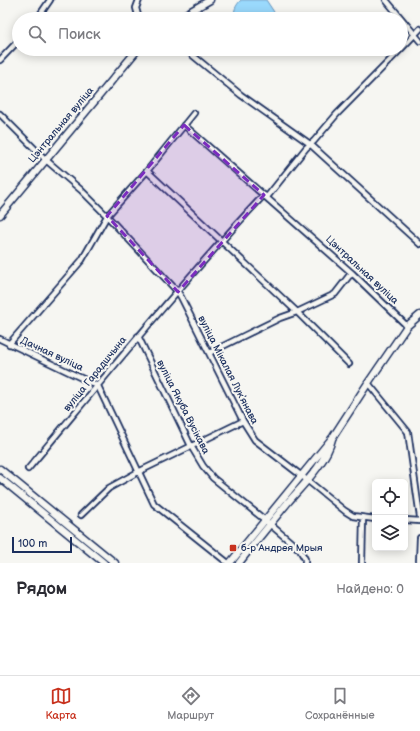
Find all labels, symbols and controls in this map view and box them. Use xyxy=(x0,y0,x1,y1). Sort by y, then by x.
search box xyxy=(12,12,408,56)
icon: search xyxy=(26,23,48,45)
text: Поиск xyxy=(58,25,101,44)
street label: Цэнтральная вуліца xyxy=(26,85,96,165)
street label: Цэнтральная вуліца xyxy=(323,233,401,307)
street label: вуліца Мікалая Лукʼянава xyxy=(195,314,261,426)
street label: Дачная вуліца xyxy=(19,334,85,374)
street label: вуліца Гарадшчына xyxy=(61,334,129,414)
street label: вуліца Якуба Вусікава xyxy=(154,358,212,456)
map controls xyxy=(372,479,408,551)
button: locate xyxy=(372,479,408,515)
button: layers xyxy=(372,515,408,551)
scale bar xyxy=(12,535,72,554)
text: 100 m xyxy=(18,537,47,550)
place label: б-р Андрея Мрыя xyxy=(241,542,323,554)
marker: б-р Андрея Мрыя xyxy=(228,543,238,553)
text: Рядом xyxy=(16,579,67,599)
text: Найдено: 0 xyxy=(336,581,404,597)
tab: Карта xyxy=(45,685,76,722)
tab: Маршрут xyxy=(167,685,214,722)
tab: Сохранённые xyxy=(305,685,375,722)

